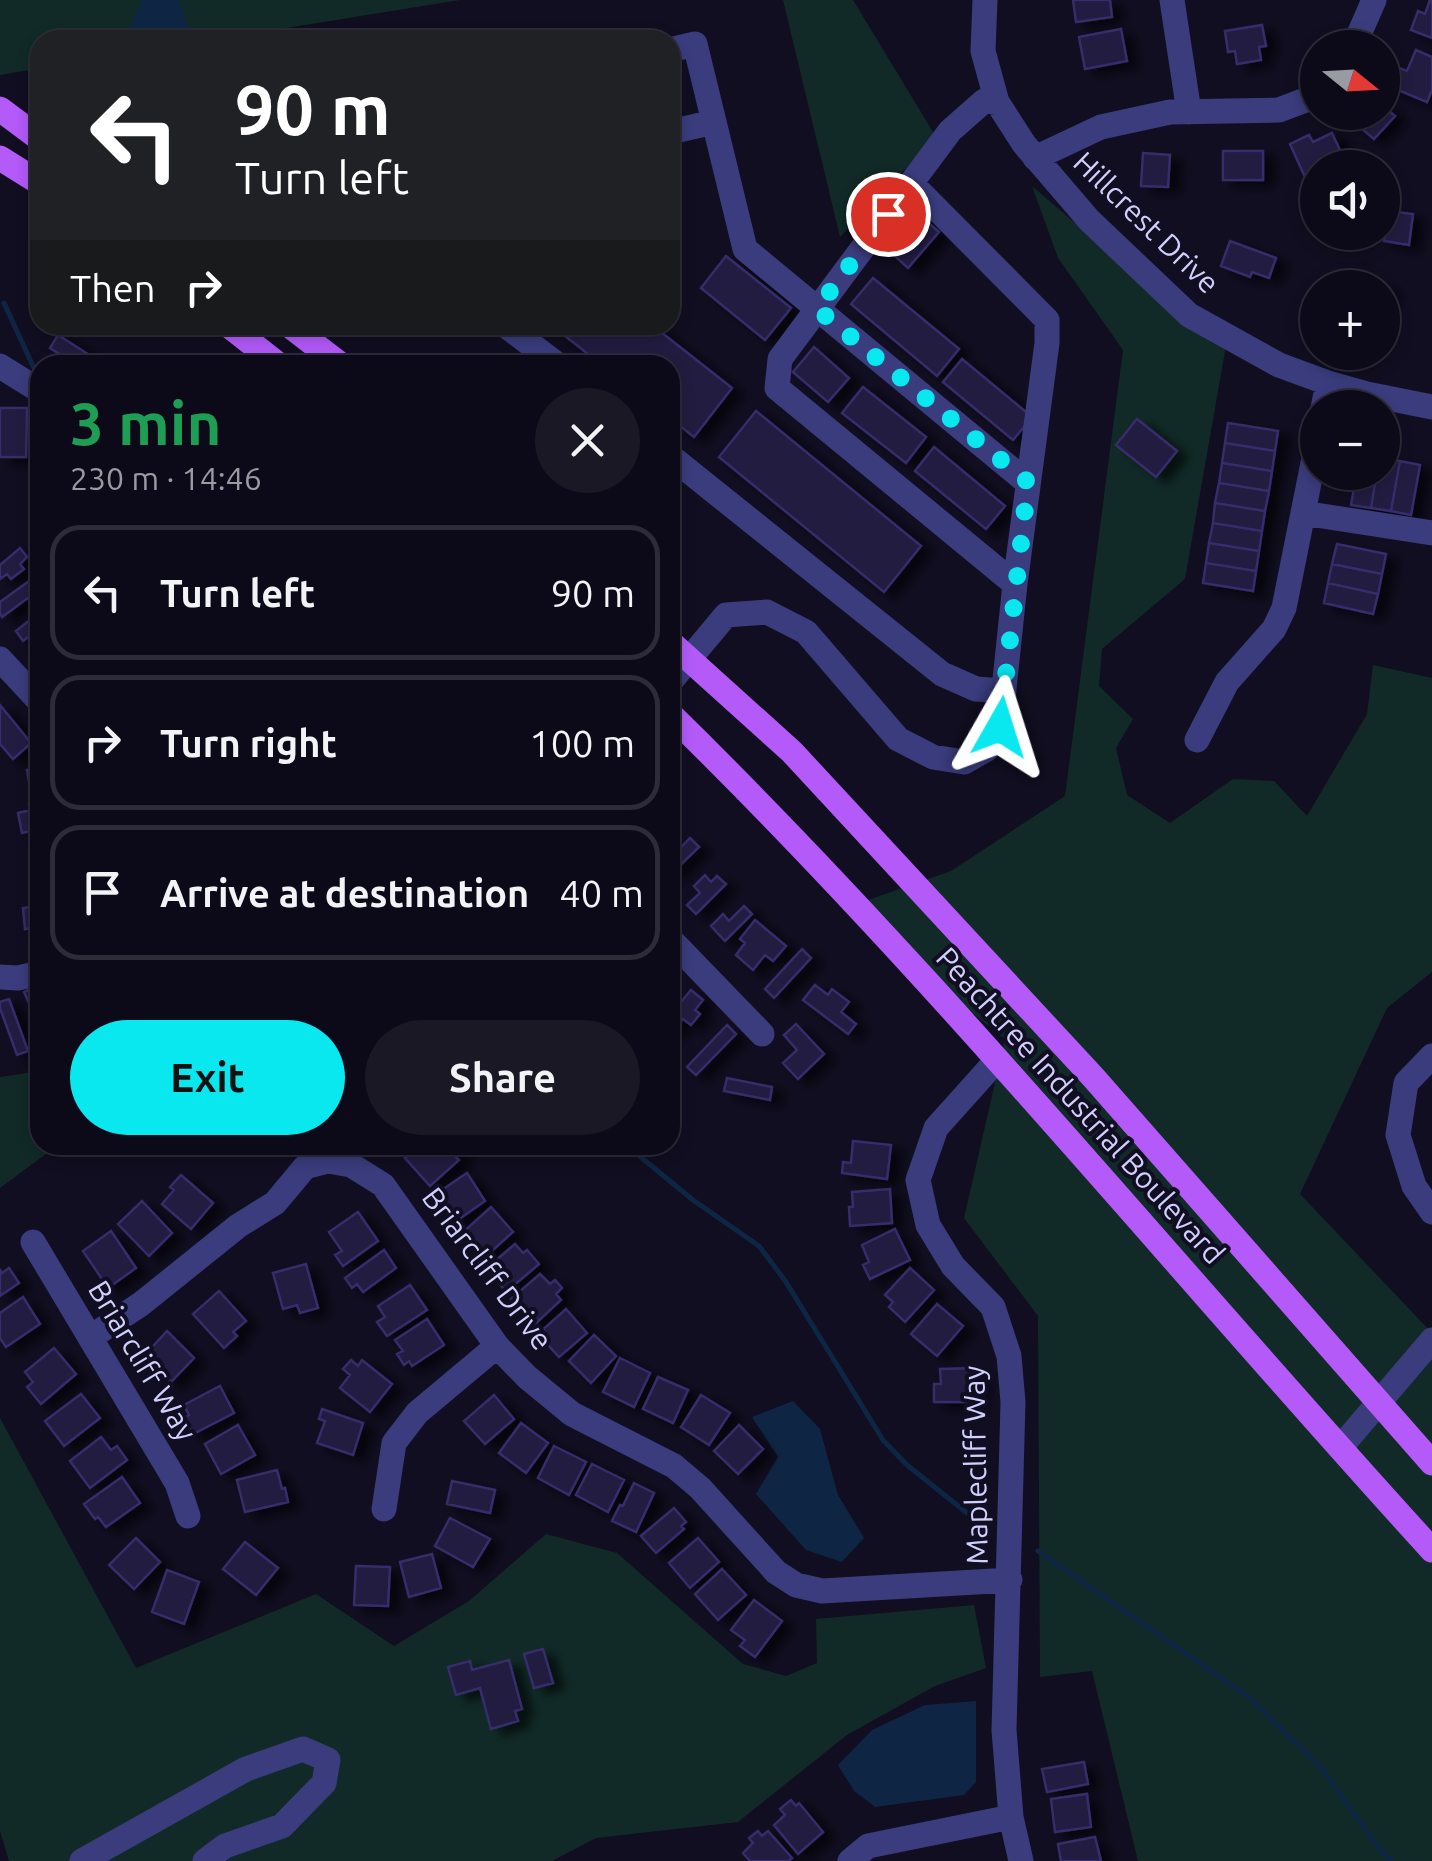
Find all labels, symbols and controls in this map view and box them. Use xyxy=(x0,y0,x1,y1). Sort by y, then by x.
north arrow xyxy=(1300,30,1400,130)
map controls xyxy=(1300,30,1400,490)
icon: left xyxy=(70,70,200,200)
text: 90 m xyxy=(235,70,391,148)
street label: Hillcrest Drive xyxy=(1067,145,1226,300)
button: sound xyxy=(1300,150,1400,250)
text: Turn left xyxy=(235,152,409,203)
pin xyxy=(846,172,931,257)
icon: arrive xyxy=(861,187,916,242)
icon: right xyxy=(176,260,231,315)
text: Then xyxy=(70,267,156,309)
button: + xyxy=(1300,270,1400,370)
button: close xyxy=(535,388,640,493)
text: 3 min xyxy=(70,389,222,456)
button: − xyxy=(1300,390,1400,490)
text: 230 m · 14:46 xyxy=(70,460,262,496)
icon: left xyxy=(75,565,130,620)
text: Turn left xyxy=(160,572,315,614)
text: 90 m xyxy=(551,572,635,614)
position arrow xyxy=(948,675,1052,779)
icon: right xyxy=(75,715,130,770)
text: Turn right xyxy=(160,722,337,764)
text: 100 m xyxy=(529,722,635,764)
icon: arrive xyxy=(75,865,130,920)
text: Arrive at destination xyxy=(160,872,529,914)
text: 40 m xyxy=(559,872,644,914)
street label: Peachtree Industrial Boulevard xyxy=(930,940,1232,1270)
button: Exit xyxy=(70,1020,345,1135)
button: Share xyxy=(365,1020,640,1135)
street label: Briarcliff Drive xyxy=(416,1181,560,1356)
street label: Briarcliff Way xyxy=(82,1274,204,1447)
street label: Maplecliff Way xyxy=(956,1365,994,1565)

